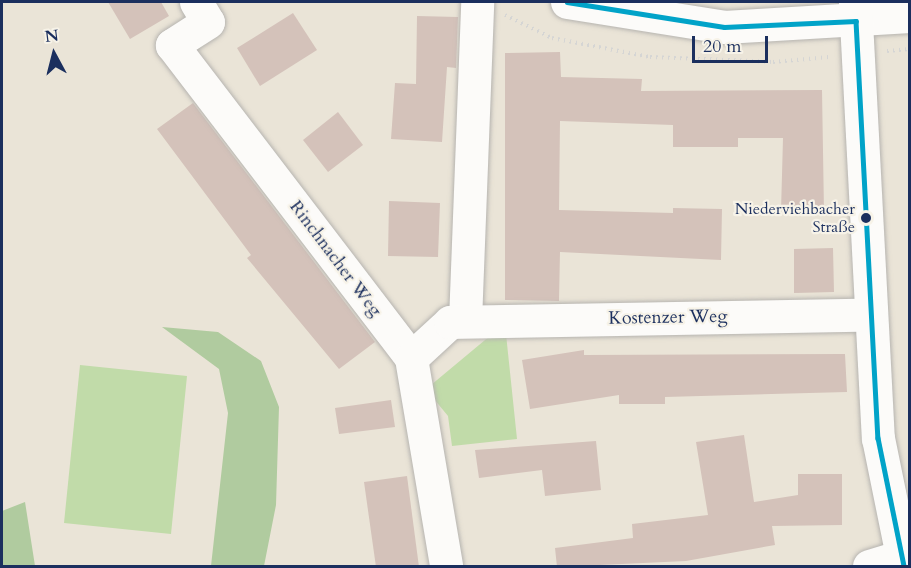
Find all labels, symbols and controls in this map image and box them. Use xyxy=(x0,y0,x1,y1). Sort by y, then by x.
north arrow xyxy=(24,24,84,84)
text: N xyxy=(44,24,60,48)
scale bar xyxy=(695,24,772,62)
text: 20 m xyxy=(703,34,742,59)
street label: Rinchnacher Weg xyxy=(284,197,386,321)
place label: Niederviehbacher Straße xyxy=(735,199,855,237)
marker: Niederviehbacher Straße xyxy=(860,212,872,224)
street label: Kostenzer Weg xyxy=(608,306,728,330)

